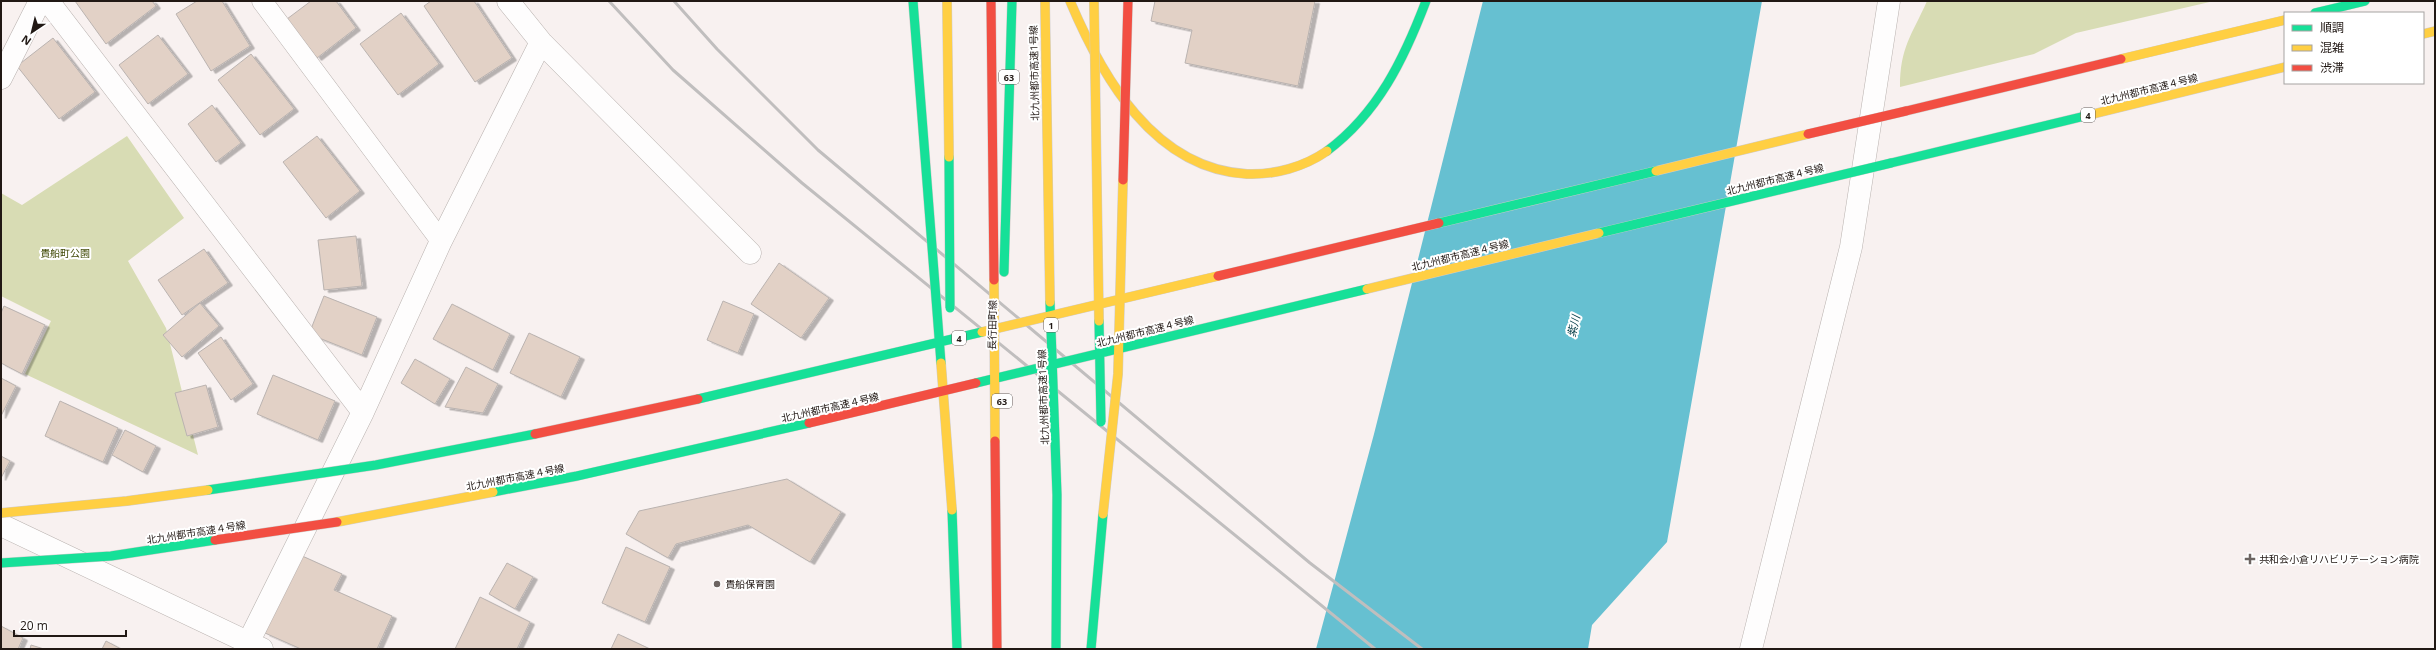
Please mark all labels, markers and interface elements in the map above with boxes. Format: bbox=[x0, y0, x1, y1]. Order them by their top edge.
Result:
north arrow bbox=[12, 12, 52, 52]
legend bbox=[2284, 12, 2424, 84]
text: 順調 bbox=[2320, 19, 2344, 36]
street label: 北九州都市高速1号線 bbox=[1026, 25, 1042, 121]
text: N bbox=[18, 32, 34, 49]
text: 混雑 bbox=[2320, 39, 2344, 56]
text: 渋滞 bbox=[2320, 59, 2344, 76]
road number: 63 bbox=[999, 70, 1019, 84]
street label: 北九州都市高速４号線 bbox=[2099, 70, 2199, 108]
road number: 4 bbox=[2081, 108, 2095, 122]
street label: 北九州都市高速４号線 bbox=[1725, 160, 1825, 198]
street label: 北九州都市高速４号線 bbox=[1410, 236, 1510, 274]
park label: 貴船町公園 bbox=[40, 246, 90, 260]
street label: 長行田町線 bbox=[985, 300, 999, 350]
street label: 北九州都市高速４号線 bbox=[1095, 312, 1195, 350]
water label: 紫川 bbox=[1563, 313, 1583, 338]
road number: 1 bbox=[1044, 318, 1058, 332]
road number: 4 bbox=[952, 331, 966, 345]
street label: 北九州都市高速1号線 bbox=[1034, 349, 1052, 445]
street label: 北九州都市高速４号線 bbox=[780, 389, 880, 425]
road number: 63 bbox=[992, 394, 1012, 408]
street label: 北九州都市高速４号線 bbox=[465, 461, 565, 493]
street label: 北九州都市高速４号線 bbox=[146, 517, 246, 547]
place label: 共和会小倉リハビリテーション病院 bbox=[2259, 552, 2419, 566]
marker: 共和会小倉リハビリテーション病院 bbox=[2244, 553, 2256, 565]
place label: 貴船保育園 bbox=[725, 577, 775, 591]
marker: 貴船保育園 bbox=[712, 579, 722, 589]
scale bar bbox=[14, 612, 126, 638]
text: 20 m bbox=[20, 617, 48, 634]

